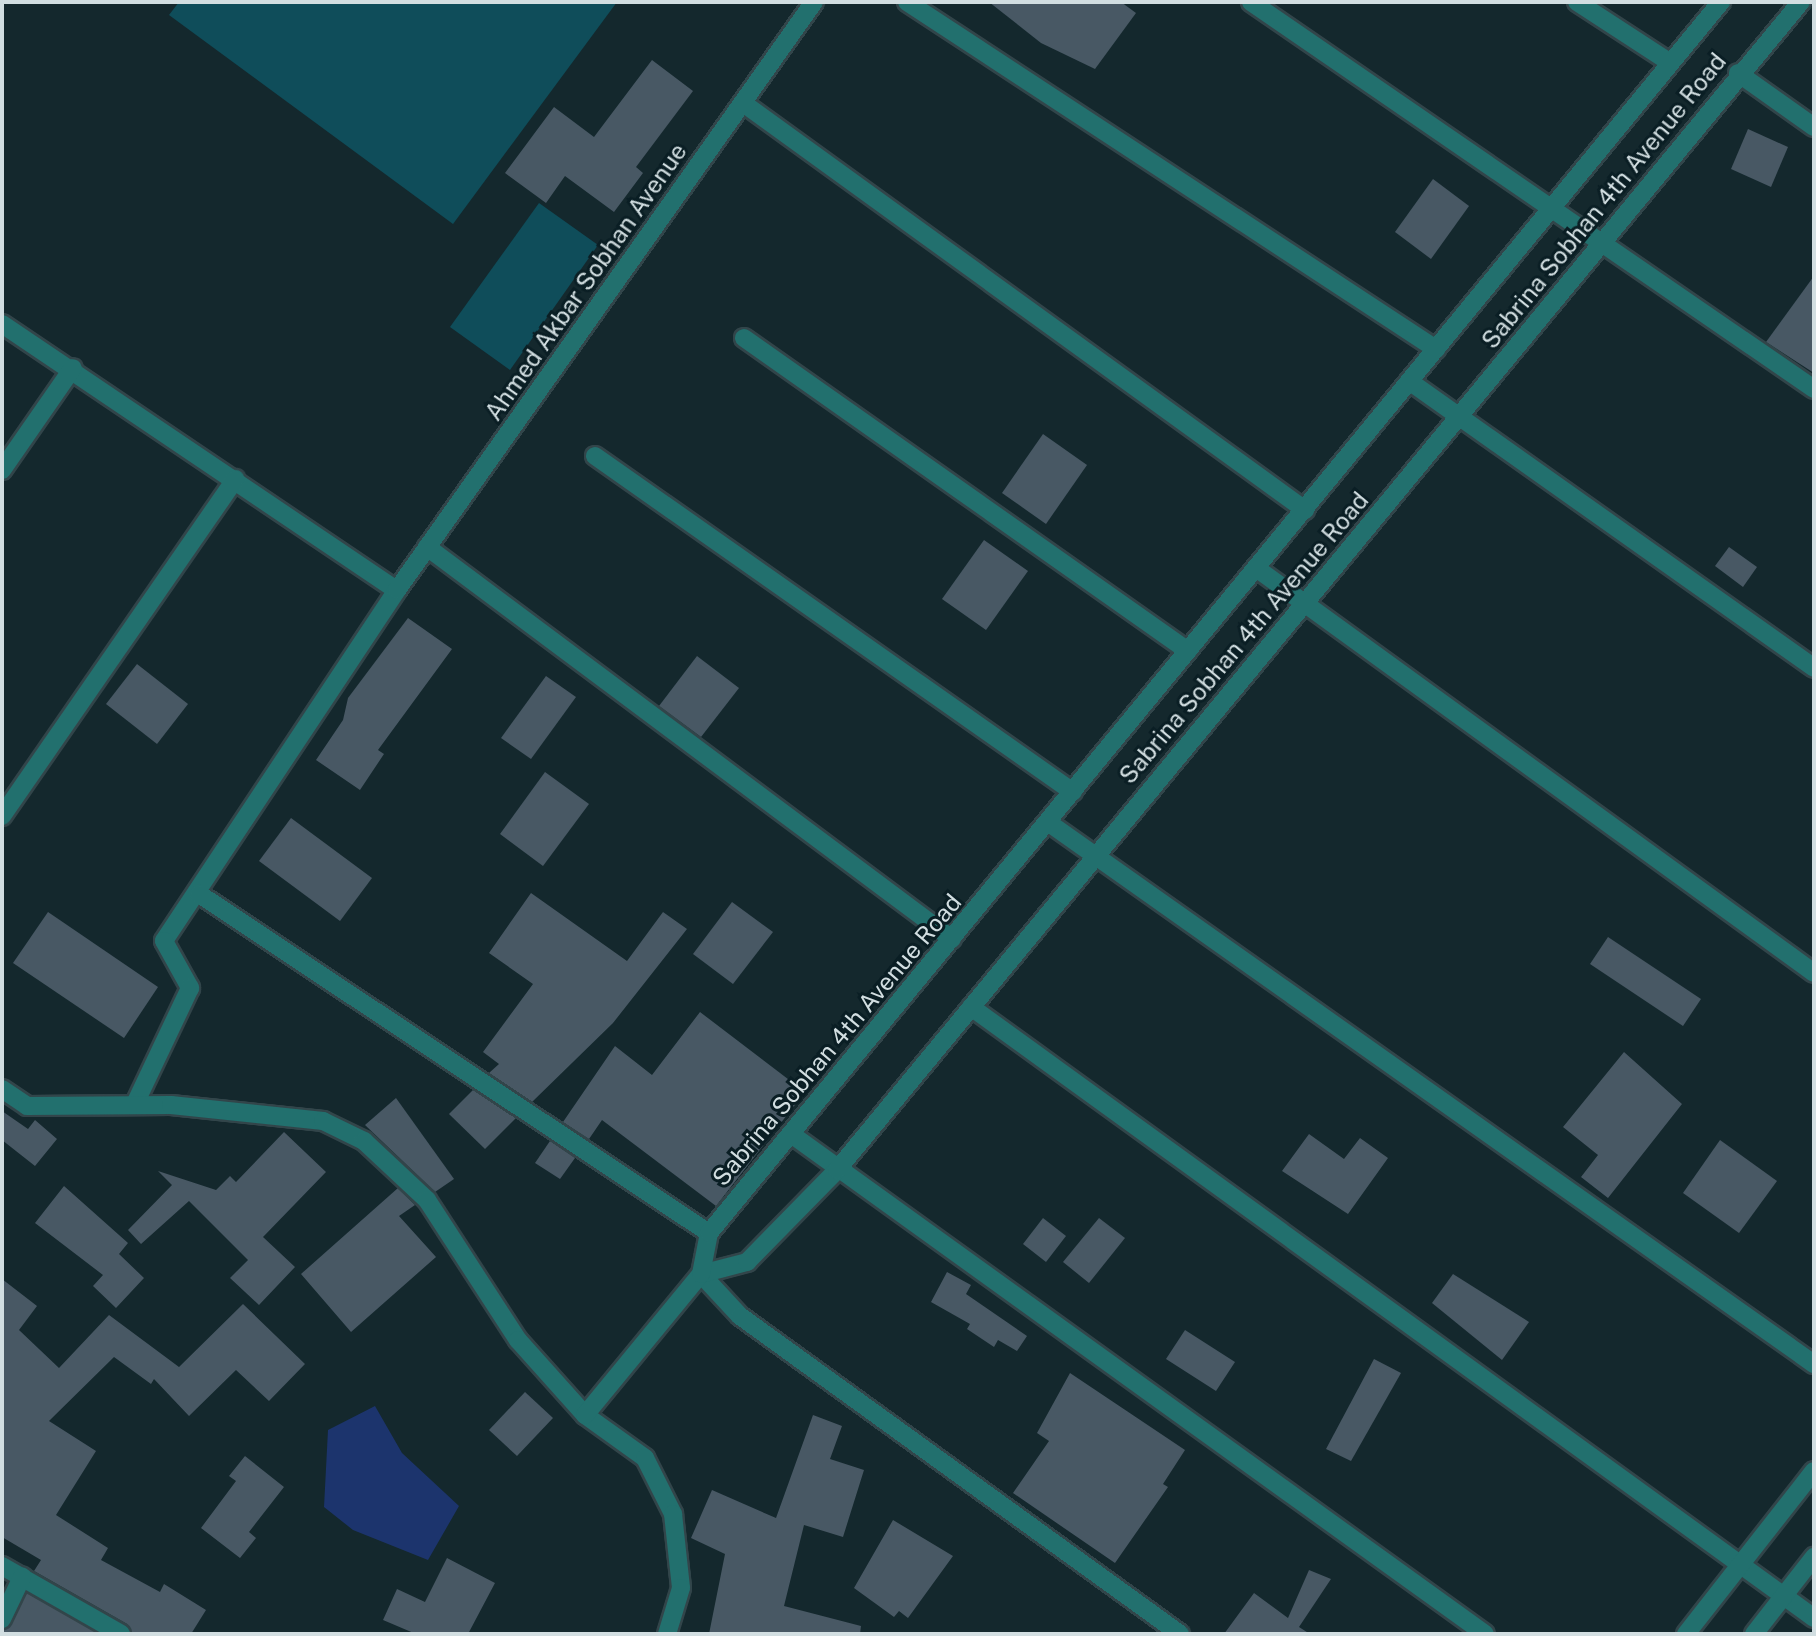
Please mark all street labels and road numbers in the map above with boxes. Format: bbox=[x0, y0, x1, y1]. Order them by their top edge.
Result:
street label: Sabrina Sobhan 4th Avenue Road bbox=[1476, 47, 1732, 355]
street label: Ahmed Akbar Sobhan Avenue bbox=[479, 138, 693, 426]
street label: Sabrina Sobhan 4th Avenue Road bbox=[1113, 486, 1375, 790]
street label: Sabrina Sobhan 4th Avenue Road bbox=[706, 888, 968, 1192]

